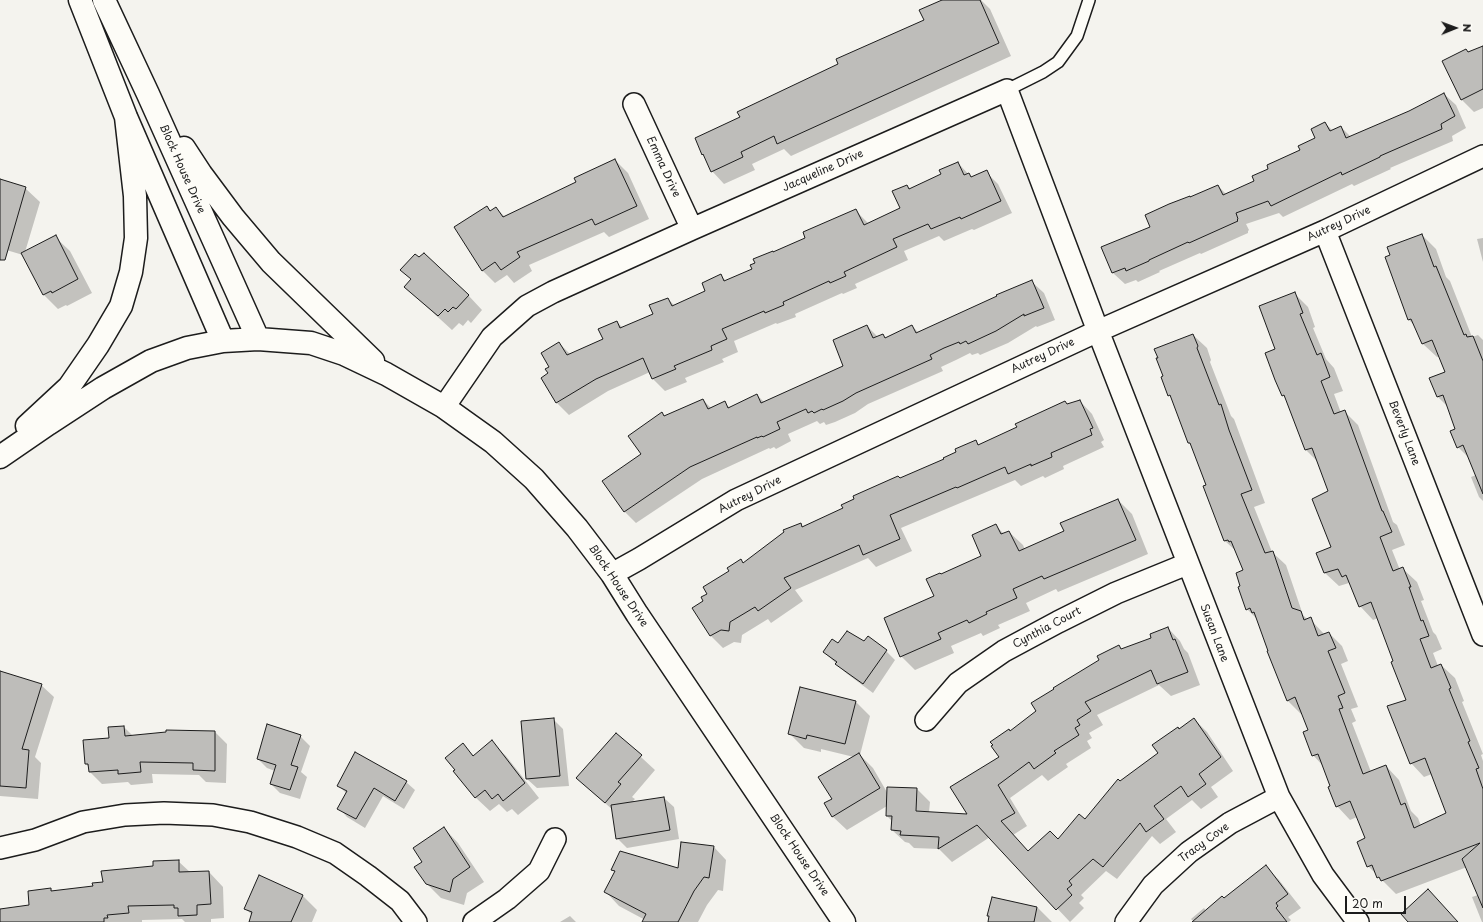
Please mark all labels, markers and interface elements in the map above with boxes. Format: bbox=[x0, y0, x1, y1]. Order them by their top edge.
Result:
north arrow bbox=[1435, 8, 1475, 48]
text: N bbox=[1459, 23, 1476, 32]
street label: Block House Drive bbox=[156, 122, 208, 216]
street label: Emma Drive bbox=[643, 134, 683, 200]
street label: Jacqueline Drive bbox=[780, 147, 866, 195]
street label: Autrey Drive bbox=[1305, 204, 1373, 244]
street label: Autrey Drive bbox=[1009, 336, 1077, 376]
street label: Beverly Lane bbox=[1386, 399, 1422, 467]
street label: Autrey Drive bbox=[716, 474, 784, 516]
street label: Block House Drive bbox=[586, 542, 650, 630]
street label: Susan Lane bbox=[1197, 602, 1231, 664]
street label: Cynthia Court bbox=[1011, 605, 1083, 651]
street label: Block House Drive bbox=[767, 811, 831, 899]
street label: Tracy Cove bbox=[1176, 820, 1232, 866]
scale bar bbox=[1347, 888, 1408, 914]
text: 20 m bbox=[1352, 894, 1383, 912]

